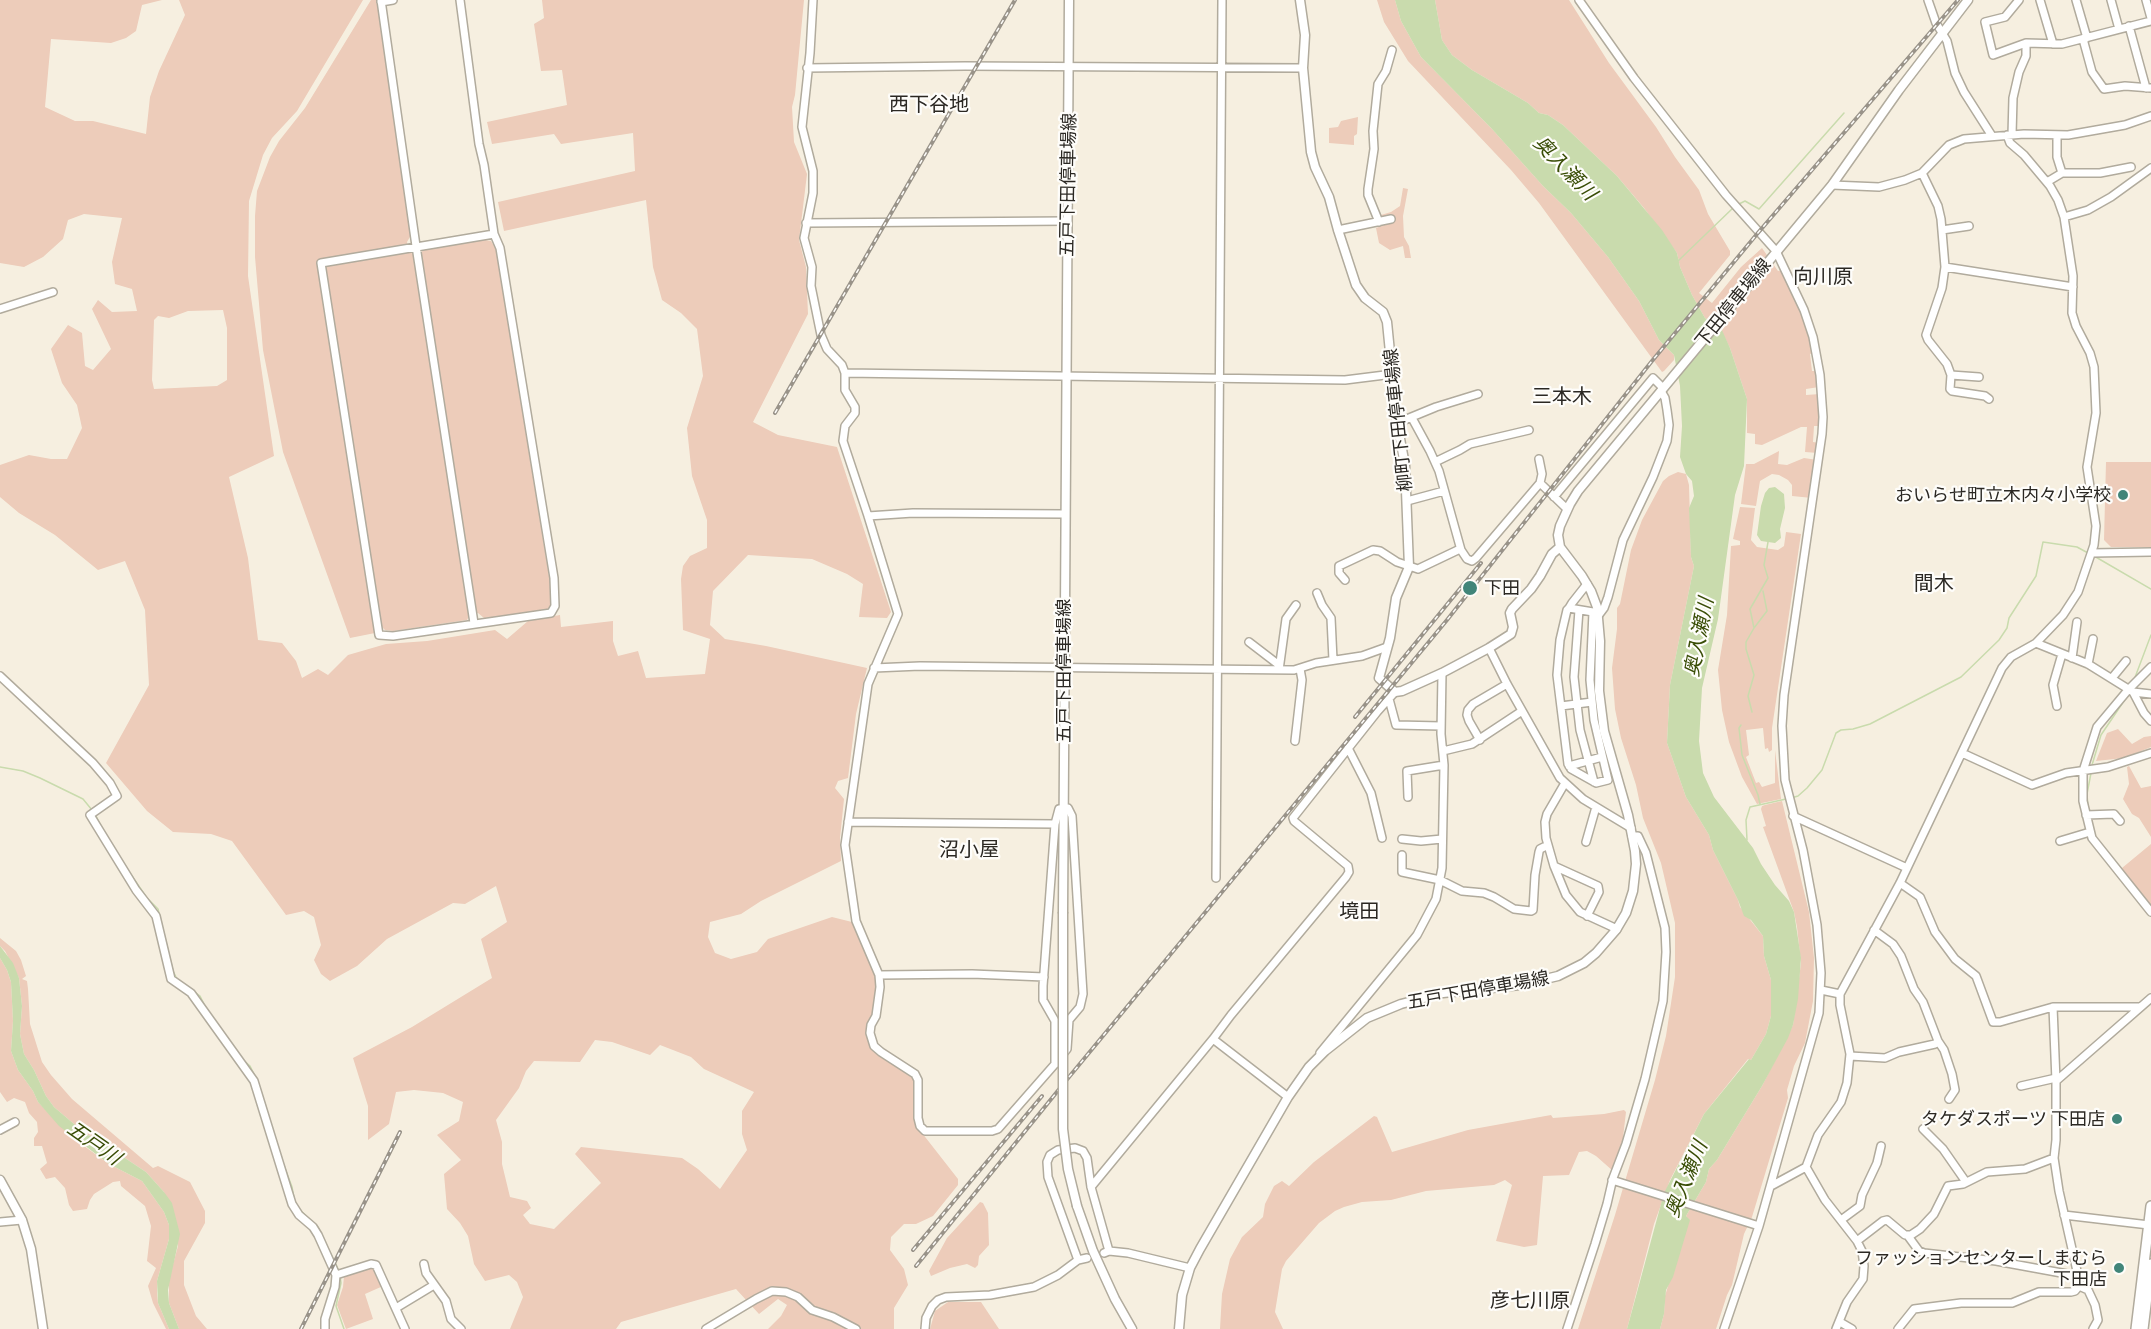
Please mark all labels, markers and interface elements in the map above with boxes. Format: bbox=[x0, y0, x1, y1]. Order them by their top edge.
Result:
district label: 西下谷地 bbox=[889, 92, 969, 116]
street label: 五戸下田停車場線 bbox=[1056, 113, 1080, 257]
water label: 奥入瀬川 bbox=[1529, 131, 1601, 205]
street label: 下田停車場線 bbox=[1691, 254, 1775, 352]
district label: 向川原 bbox=[1793, 264, 1853, 288]
street label: 柳町下田停車場線 bbox=[1380, 347, 1416, 493]
district label: 三本木 bbox=[1532, 384, 1592, 408]
place label: おいらせ町立木内々小学校 bbox=[1895, 484, 2111, 506]
marker: おいらせ町立木内々小学校 bbox=[2116, 488, 2130, 502]
district label: 間木 bbox=[1914, 571, 1954, 595]
place label: 下田 bbox=[1484, 577, 1520, 599]
marker: 下田 bbox=[1461, 579, 1479, 597]
water label: 奥入瀬川 bbox=[1680, 595, 1718, 679]
street label: 五戸下田停車場線 bbox=[1053, 599, 1075, 743]
district label: 沼小屋 bbox=[939, 837, 999, 861]
district label: 境田 bbox=[1339, 899, 1379, 923]
street label: 五戸下田停車場線 bbox=[1405, 967, 1551, 1013]
place label: タケダスポーツ 下田店 bbox=[1921, 1108, 2105, 1130]
marker: タケダスポーツ 下田店 bbox=[2110, 1112, 2124, 1126]
water label: 五戸川 bbox=[63, 1116, 125, 1170]
water label: 奥入瀬川 bbox=[1660, 1137, 1712, 1221]
place label: ファッションセンターしまむら 下田店 bbox=[1855, 1247, 2107, 1290]
marker: ファッションセンターしまむら 下田店 bbox=[2112, 1261, 2126, 1275]
district label: 彦七川原 bbox=[1490, 1288, 1570, 1312]

